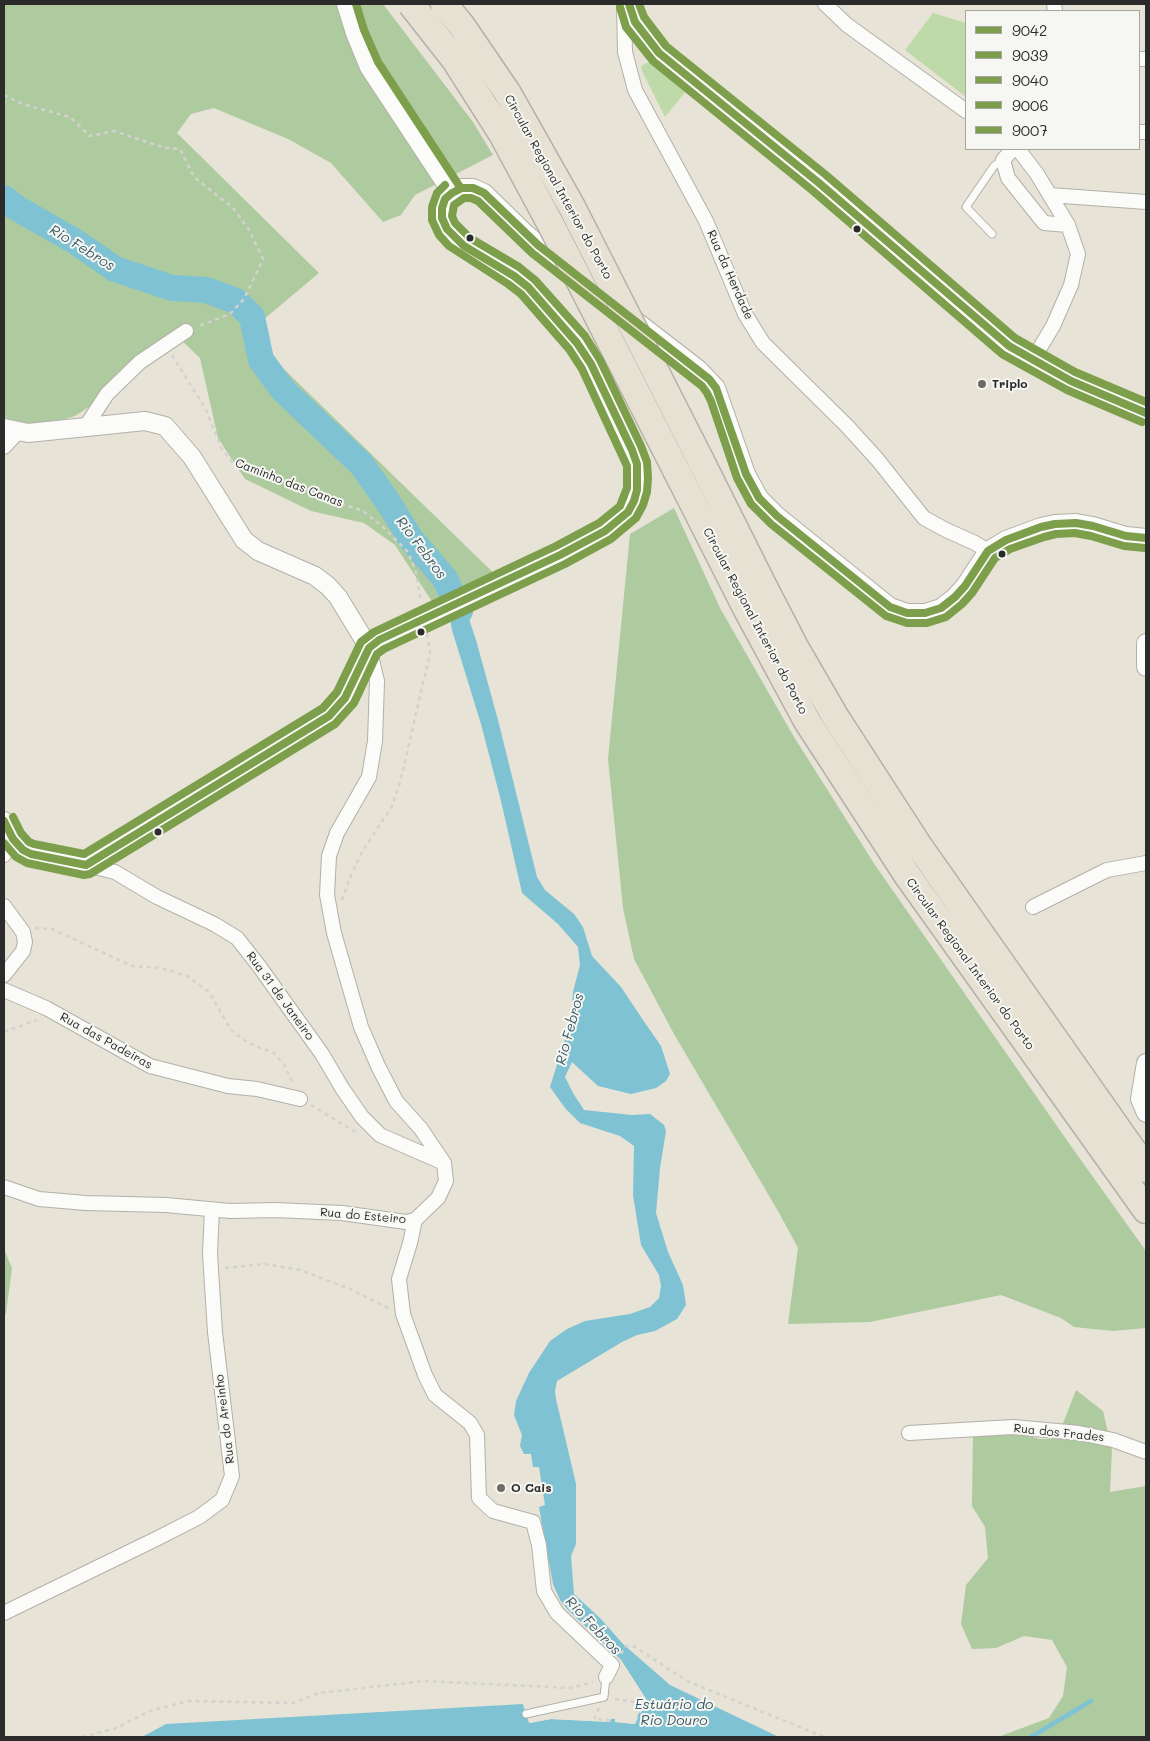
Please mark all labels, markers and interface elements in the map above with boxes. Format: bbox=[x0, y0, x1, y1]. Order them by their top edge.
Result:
legend bbox=[965, 10, 1140, 150]
text: 9042 bbox=[1012, 20, 1047, 40]
text: 9039 bbox=[1012, 45, 1048, 65]
text: 9040 bbox=[1012, 70, 1048, 90]
street label: Circular Regional Interior do Porto bbox=[501, 92, 615, 282]
text: 9006 bbox=[1012, 95, 1048, 115]
text: 9007 bbox=[1012, 120, 1048, 140]
water label: Rio Febros bbox=[46, 221, 118, 275]
unlabelled marker bbox=[852, 224, 862, 234]
street label: Rua da Herdade bbox=[704, 228, 756, 322]
unlabelled marker bbox=[465, 233, 475, 243]
place label: Triplo bbox=[992, 377, 1027, 391]
marker: Triplo bbox=[976, 378, 988, 390]
street label: Caminho das Canas bbox=[233, 456, 345, 510]
water label: Rio Febros bbox=[392, 514, 450, 582]
street label: Circular Regional Interior do Porto bbox=[700, 525, 810, 717]
unlabelled marker bbox=[997, 549, 1007, 559]
unlabelled marker bbox=[416, 627, 426, 637]
unlabelled marker bbox=[153, 827, 163, 837]
street label: Circular Regional Interior do Porto bbox=[903, 875, 1037, 1053]
street label: Rua 31 de Janeiro bbox=[243, 949, 317, 1043]
water label: Rio Febros bbox=[552, 991, 588, 1067]
street label: Rua das Padeiras bbox=[57, 1010, 155, 1072]
street label: Rua do Esteiro bbox=[319, 1205, 407, 1227]
street label: Rua do Areinho bbox=[212, 1373, 238, 1465]
street label: Rua dos Frades bbox=[1013, 1421, 1105, 1445]
place label: O Cais bbox=[511, 1481, 551, 1495]
marker: O Cais bbox=[495, 1482, 507, 1494]
water label: Rio Febros bbox=[562, 1593, 624, 1659]
water label: Estuário do Rio Douro bbox=[635, 1697, 713, 1730]

